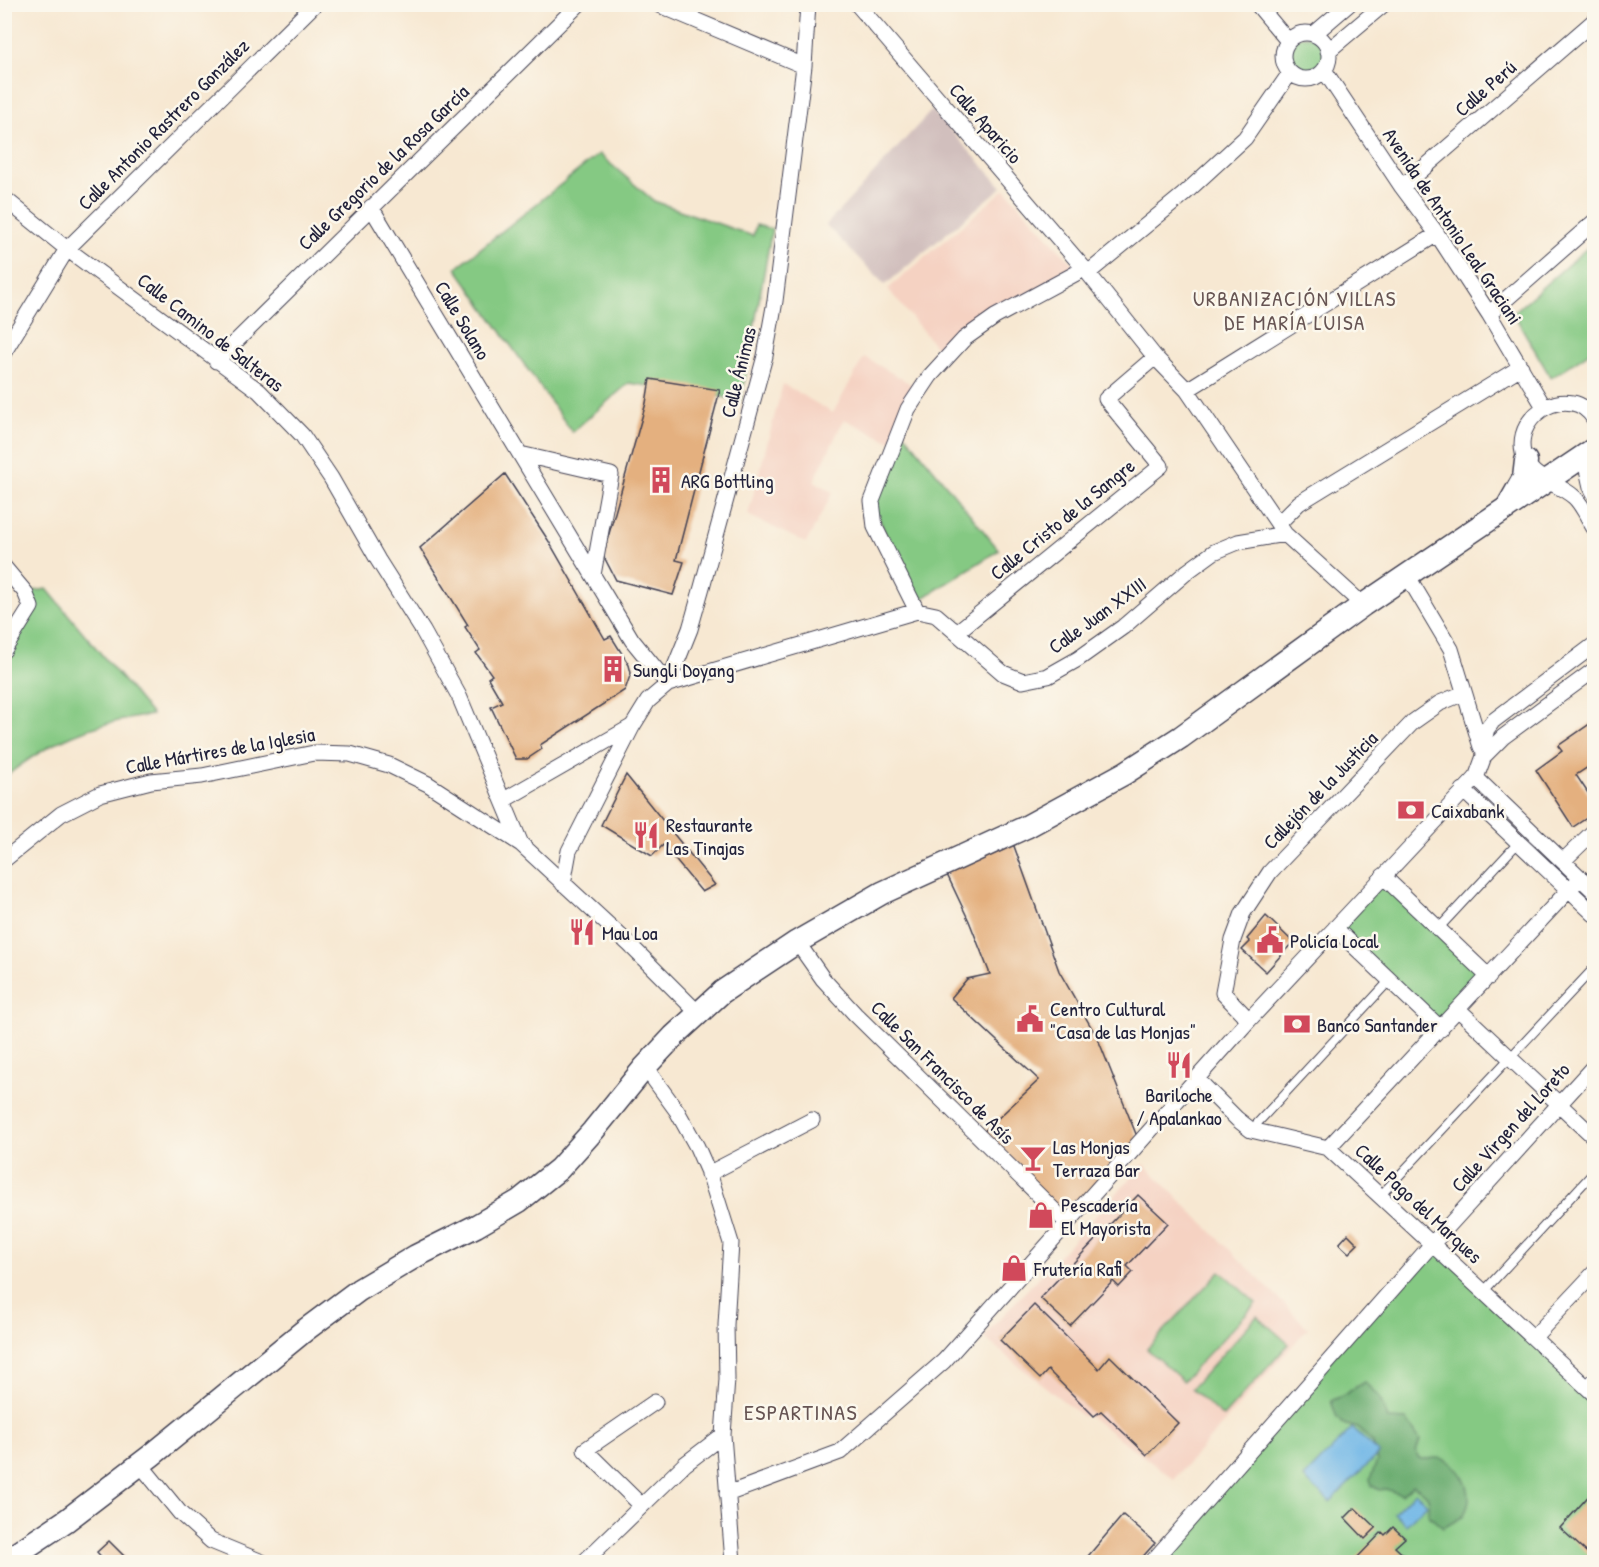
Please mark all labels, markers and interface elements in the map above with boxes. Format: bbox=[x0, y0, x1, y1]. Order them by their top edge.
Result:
street label: Calle Antonio Rastrero González bbox=[71, 32, 255, 216]
street label: Calle Perú bbox=[1448, 54, 1522, 122]
street label: Calle Aparicio bbox=[943, 77, 1029, 169]
street label: Calle Gregorio de la Rosa García bbox=[292, 78, 474, 256]
street label: Avenida de Antonio Leal Graciani bbox=[1377, 122, 1529, 330]
street label: Calle Camino de Salteras bbox=[132, 266, 290, 398]
street label: Calle Solano bbox=[429, 276, 497, 364]
district label: URBANIZACIÓN VILLAS DE MARÍA LUISA bbox=[1193, 284, 1397, 337]
street label: Calle Ánimas bbox=[714, 324, 762, 420]
street label: Calle Cristo de la Sangre bbox=[984, 452, 1140, 586]
building icon: ARG Bottling bbox=[646, 465, 676, 495]
place label: ARG Bottling bbox=[681, 467, 774, 494]
street label: Calle Juan XXIII bbox=[1043, 570, 1151, 660]
building icon: Sungli Doyang bbox=[598, 654, 628, 684]
place label: Sungli Doyang bbox=[633, 656, 734, 683]
street label: Calle Mártires de la Iglesia bbox=[123, 720, 317, 780]
street label: Callejón de la Justicia bbox=[1257, 725, 1383, 855]
bank icon: Caixabank bbox=[1396, 795, 1426, 825]
place label: Caixabank bbox=[1431, 797, 1505, 824]
place label: Restaurante Las Tinajas bbox=[666, 811, 753, 861]
restaurant icon: Restaurante Las Tinajas bbox=[631, 820, 661, 850]
restaurant icon: Mau Loa bbox=[567, 917, 597, 947]
place label: Mau Loa bbox=[602, 919, 658, 946]
public building icon: Policía Local bbox=[1255, 925, 1285, 955]
place label: Policía Local bbox=[1290, 927, 1379, 954]
street label: Calle San Francisco de Asís bbox=[865, 994, 1021, 1150]
place label: Centro Cultural "Casa de las Monjas" bbox=[1050, 995, 1196, 1045]
public building icon: Centro Cultural "Casa de las Monjas" bbox=[1015, 1004, 1045, 1034]
bank icon: Banco Santander bbox=[1282, 1009, 1312, 1039]
place label: Banco Santander bbox=[1317, 1011, 1438, 1038]
restaurant icon: Bariloche / Apalankao bbox=[1164, 1050, 1194, 1080]
street label: Calle Virgen del Loreto bbox=[1445, 1056, 1575, 1198]
place label: Bariloche / Apalankao bbox=[1136, 1081, 1222, 1131]
place label: Las Monjas Terraza Bar bbox=[1053, 1133, 1141, 1183]
street label: Calle Pago del Marques bbox=[1349, 1137, 1489, 1269]
bar icon: Las Monjas Terraza Bar bbox=[1018, 1143, 1048, 1173]
place label: Pescadería El Mayorista bbox=[1061, 1191, 1151, 1241]
shop icon: Pescadería El Mayorista bbox=[1026, 1200, 1056, 1230]
shop icon: Frutería Rafi bbox=[999, 1253, 1029, 1283]
place label: Frutería Rafi bbox=[1033, 1255, 1122, 1282]
district label: ESPARTINAS bbox=[744, 1397, 858, 1427]

